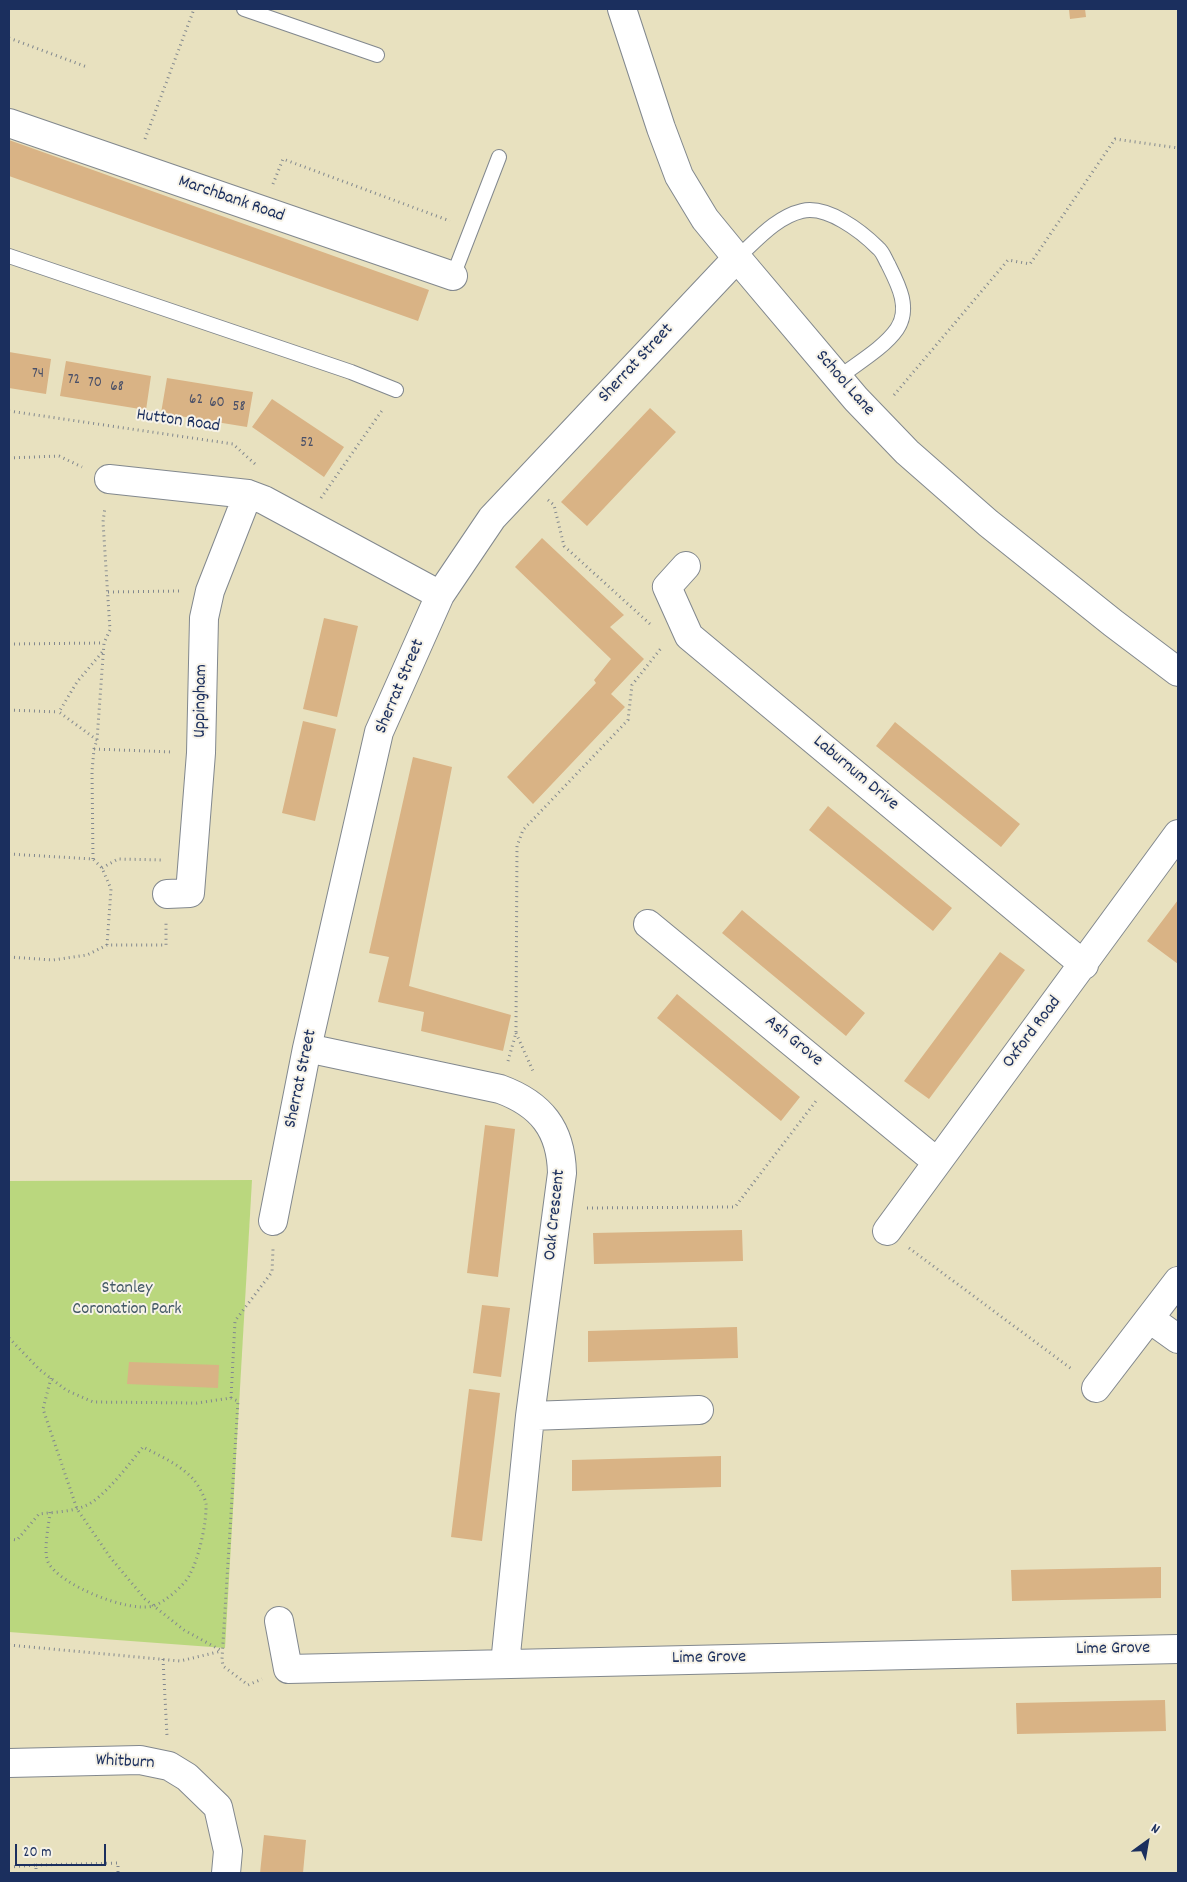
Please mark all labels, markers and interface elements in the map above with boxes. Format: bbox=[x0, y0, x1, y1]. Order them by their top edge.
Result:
street label: Marchbank Road bbox=[175, 172, 287, 228]
street label: Sherrat Street bbox=[595, 320, 679, 408]
street label: School Lane bbox=[810, 347, 878, 421]
house number: 74 bbox=[32, 366, 44, 384]
house number: 72 bbox=[68, 372, 80, 390]
house number: 70 bbox=[88, 375, 102, 393]
house number: 68 bbox=[110, 379, 124, 397]
house number: 62 bbox=[189, 392, 203, 410]
house number: 60 bbox=[209, 395, 225, 413]
house number: 58 bbox=[233, 399, 245, 417]
street label: Hutton Road bbox=[135, 405, 221, 439]
house number: 52 bbox=[300, 435, 314, 453]
street label: Sherrat Street bbox=[371, 637, 431, 737]
street label: Uppingham bbox=[191, 664, 213, 738]
street label: Laburnum Drive bbox=[808, 732, 902, 816]
street label: Oxford Road bbox=[999, 993, 1067, 1073]
street label: Ash Grove bbox=[759, 1012, 827, 1072]
street label: Sherrat Street bbox=[281, 1028, 323, 1130]
street label: Oak Crescent bbox=[540, 1168, 572, 1262]
park label: Stanley Coronation Park bbox=[72, 1279, 182, 1322]
street label: Lime Grove bbox=[1076, 1639, 1150, 1661]
street label: Lime Grove bbox=[672, 1648, 746, 1670]
street label: Whitburn bbox=[95, 1751, 155, 1775]
north arrow bbox=[1122, 1817, 1172, 1867]
text: N bbox=[1147, 1819, 1163, 1840]
scale bar bbox=[18, 1834, 109, 1866]
text: 20 m bbox=[23, 1842, 51, 1864]

